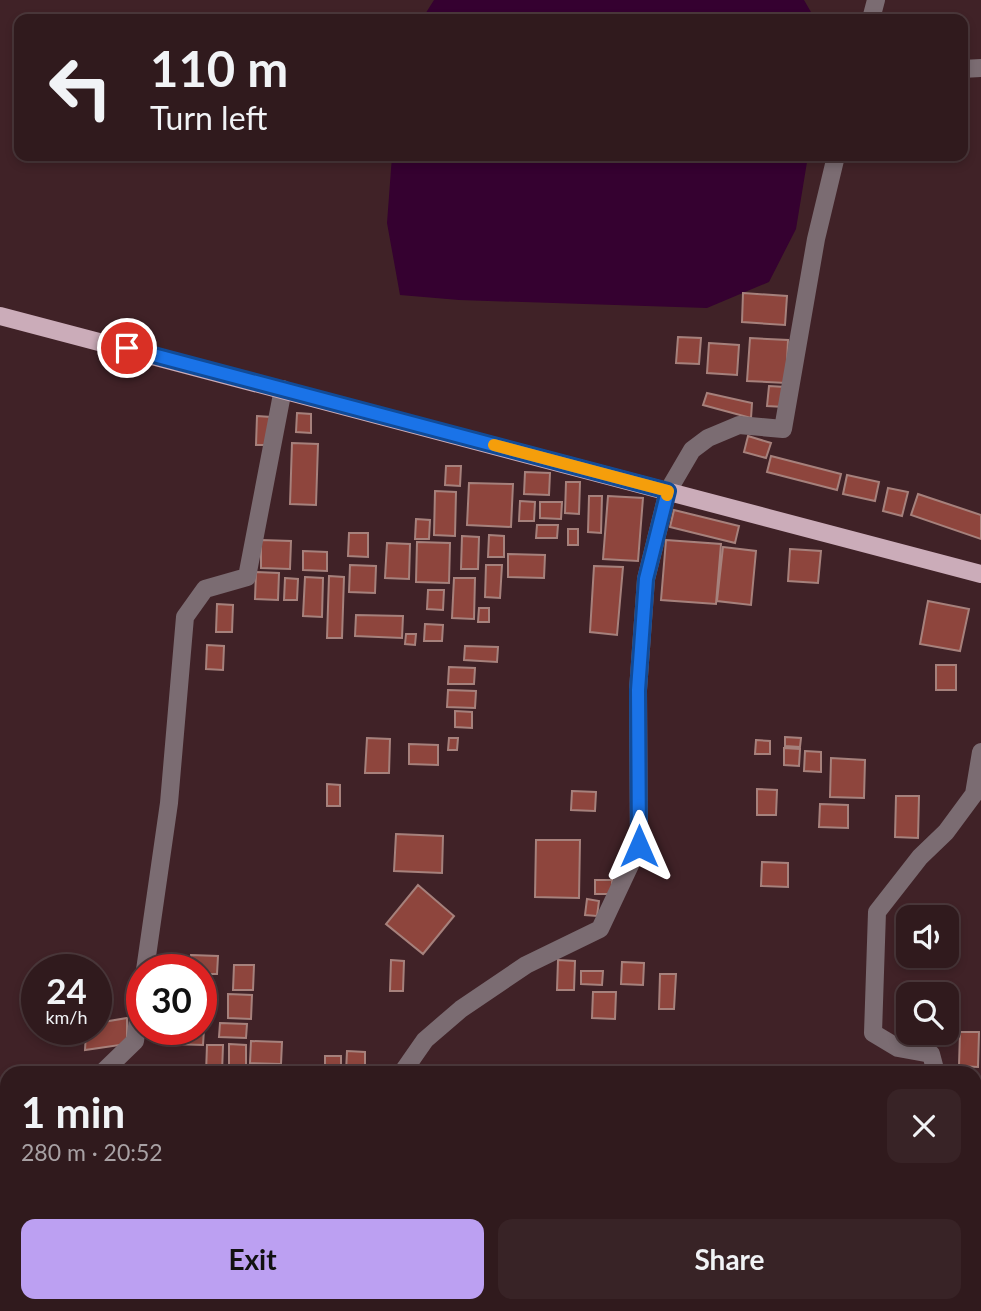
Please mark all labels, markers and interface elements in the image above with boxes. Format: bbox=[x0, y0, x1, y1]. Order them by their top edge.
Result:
text: 110 m bbox=[150, 39, 288, 97]
icon: left bbox=[35, 42, 126, 133]
text: Turn left bbox=[150, 98, 267, 137]
pin bbox=[97, 318, 157, 378]
icon: arrive bbox=[108, 329, 146, 367]
position arrow bbox=[602, 809, 676, 883]
map controls bbox=[896, 905, 959, 1045]
button: sound bbox=[896, 905, 959, 968]
speed limit sign: 30 bbox=[126, 954, 217, 1045]
text: 24 bbox=[46, 969, 87, 1011]
button: search bbox=[896, 982, 959, 1045]
text: km/h bbox=[45, 1006, 88, 1028]
text: 1 min bbox=[21, 1087, 125, 1137]
button: close bbox=[887, 1089, 961, 1163]
text: 280 m · 20:52 bbox=[21, 1138, 163, 1166]
button: Exit bbox=[21, 1219, 484, 1299]
button: Share bbox=[498, 1219, 961, 1299]

